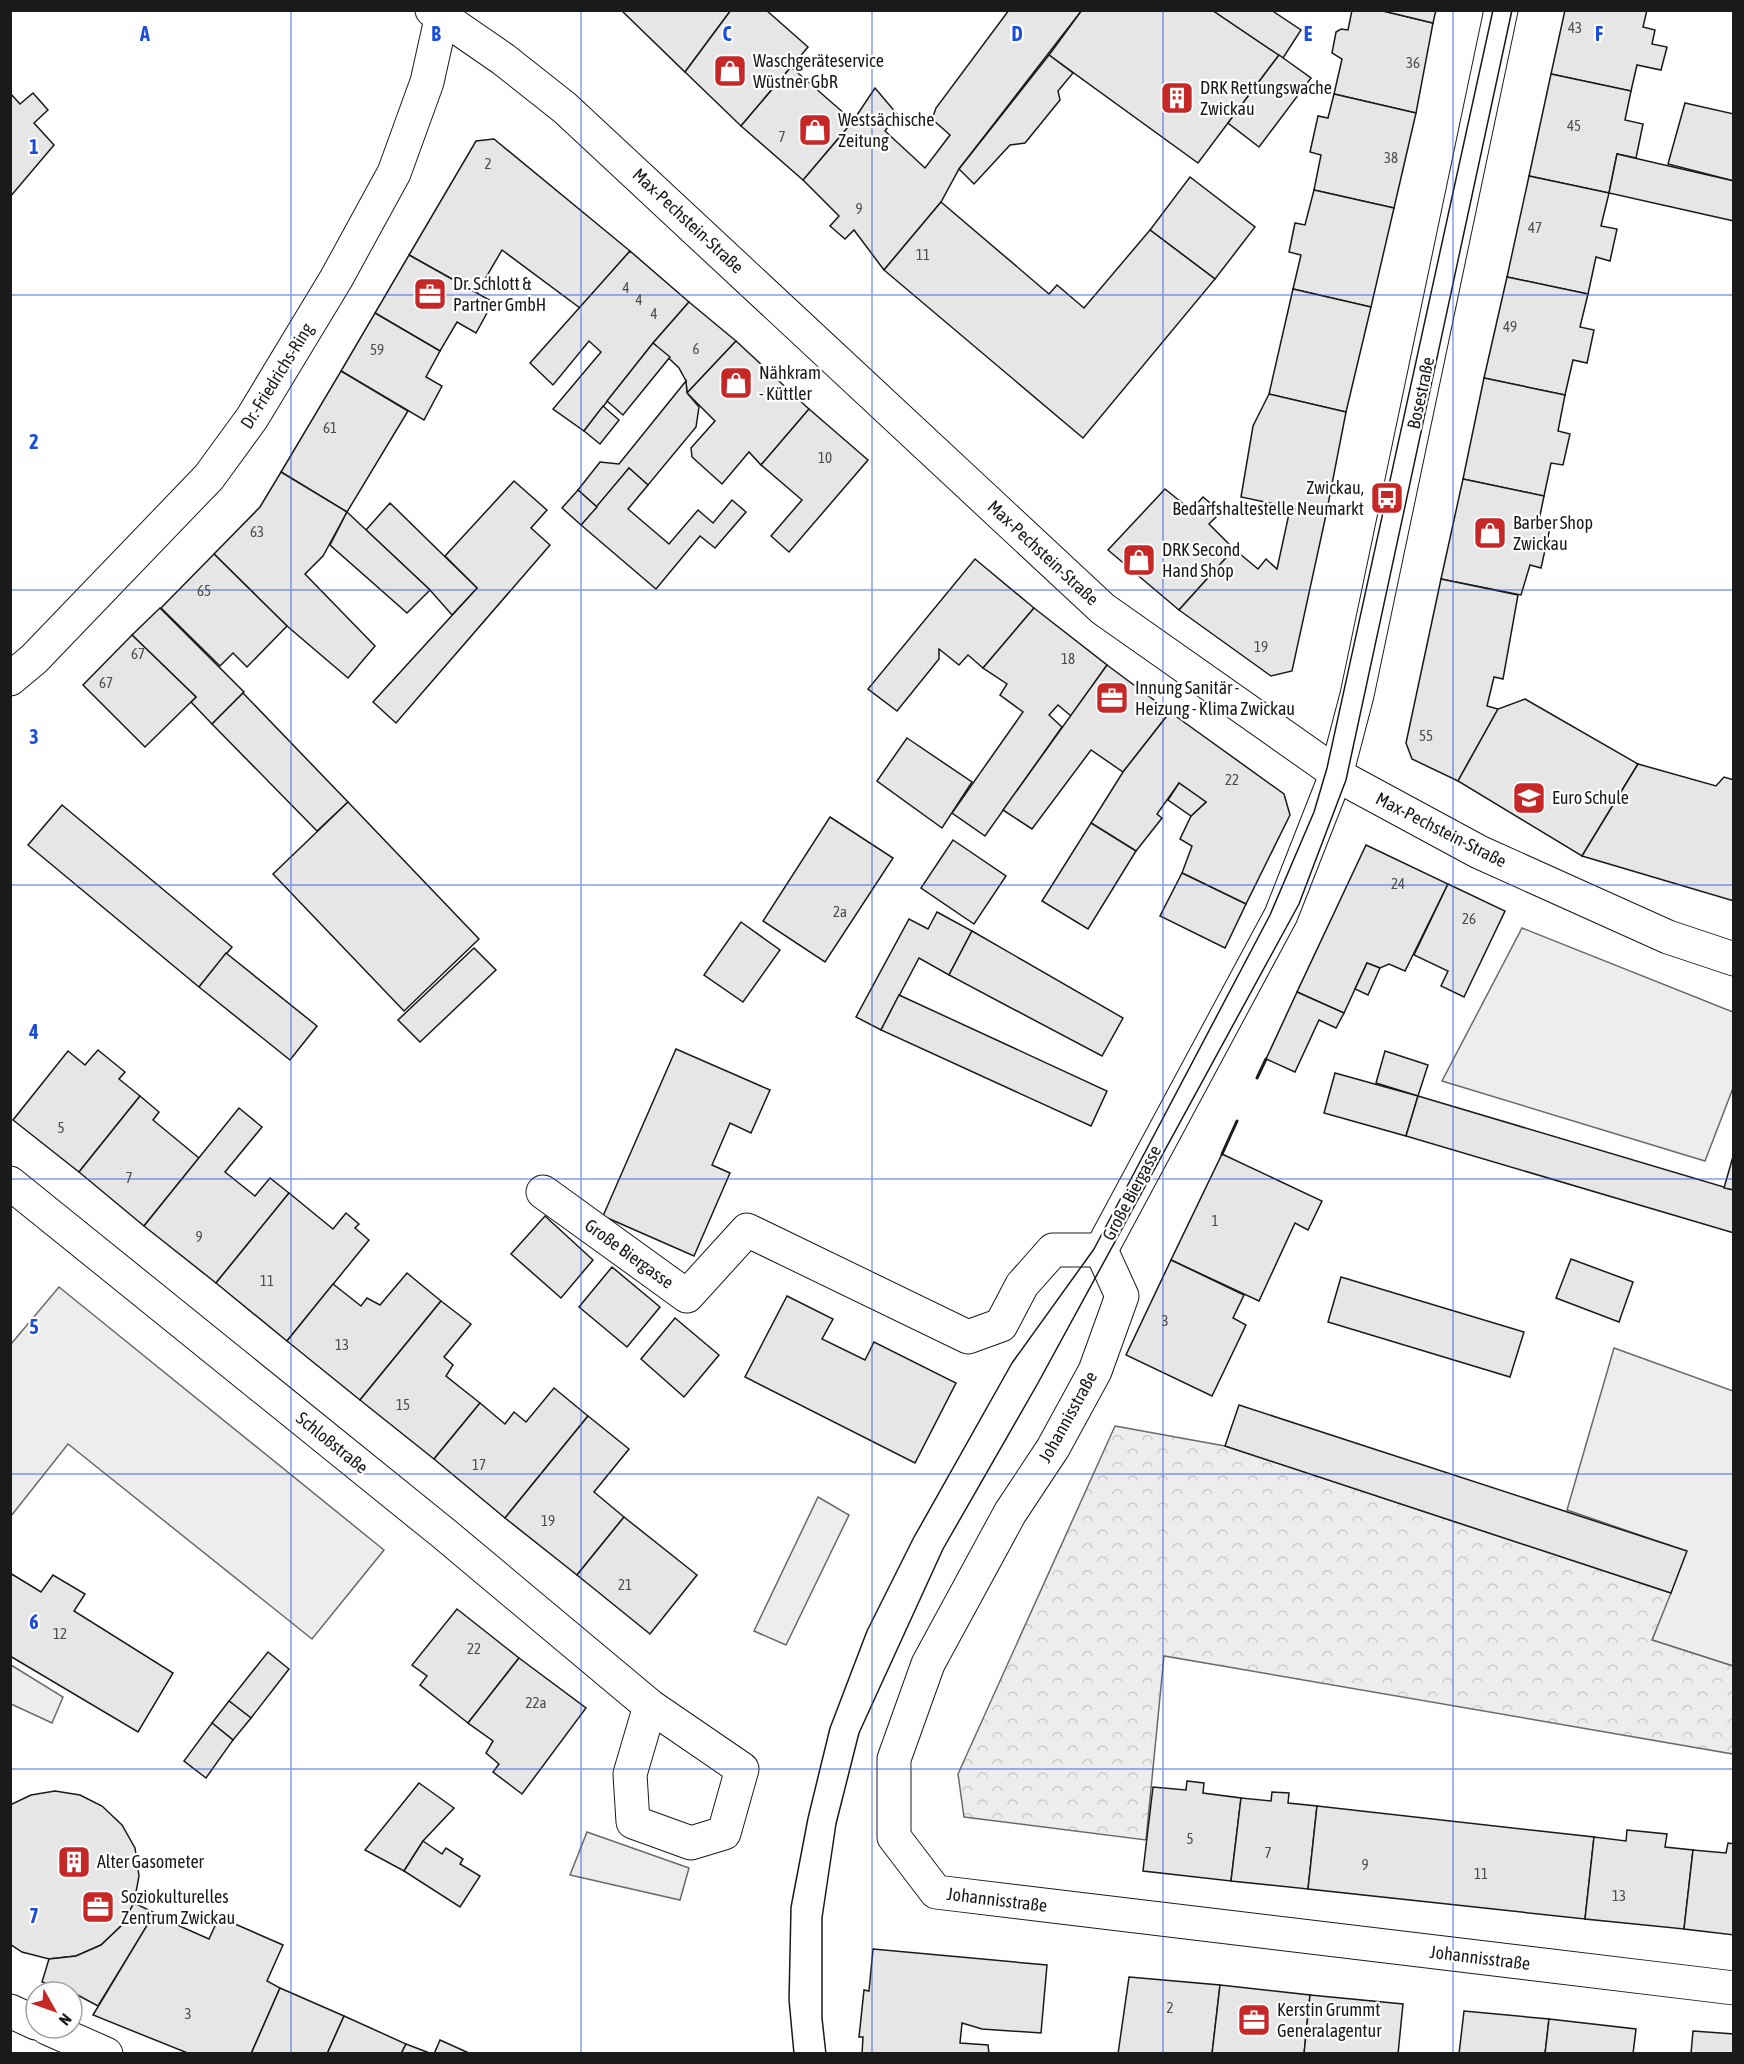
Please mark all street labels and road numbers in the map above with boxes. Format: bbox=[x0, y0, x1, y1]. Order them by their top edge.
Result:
street label: Max-Pechstein-Straße bbox=[629, 164, 748, 277]
street label: Dr.-Friedrichs-Ring bbox=[236, 319, 318, 432]
street label: Bosestraße bbox=[1403, 355, 1438, 431]
street label: Max-Pechstein-Straße bbox=[984, 496, 1103, 609]
street label: Max-Pechstein-Straße bbox=[1372, 788, 1510, 872]
street label: Große Biergasse bbox=[1098, 1142, 1165, 1244]
street label: Große Biergasse bbox=[581, 1214, 678, 1293]
street label: Johannisstraße bbox=[1034, 1368, 1101, 1466]
street label: Schloßstraße bbox=[292, 1407, 372, 1478]
street label: Johannisstraße bbox=[946, 1883, 1048, 1916]
street label: Johannisstraße bbox=[1429, 1941, 1531, 1974]

